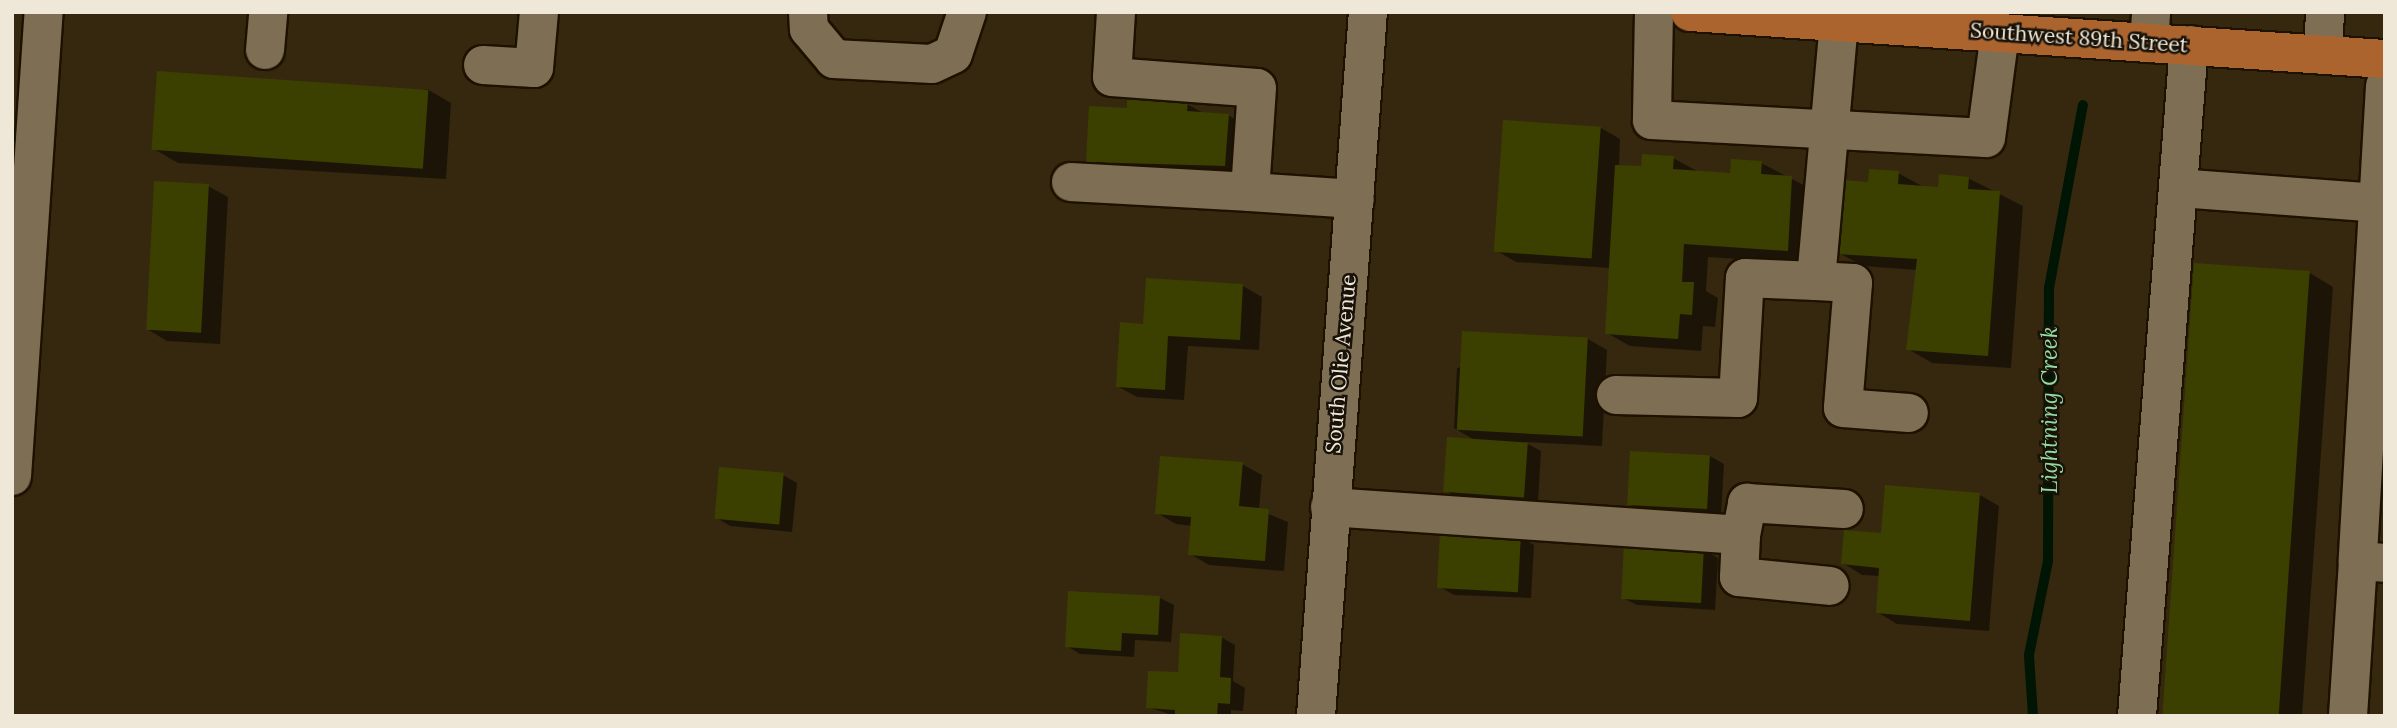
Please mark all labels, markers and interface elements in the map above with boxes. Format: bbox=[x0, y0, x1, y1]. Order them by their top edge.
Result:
street label: Southwest 89th Street bbox=[1969, 18, 2189, 58]
street label: South Olie Avenue bbox=[1321, 274, 1361, 454]
water label: Lightning Creek bbox=[2035, 326, 2063, 494]

